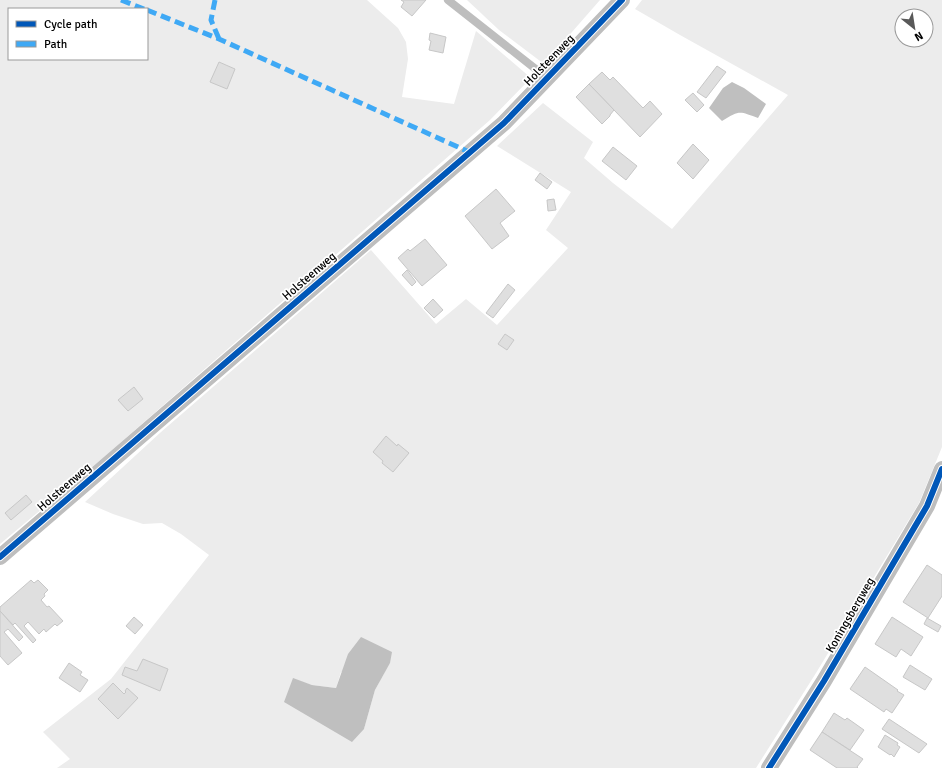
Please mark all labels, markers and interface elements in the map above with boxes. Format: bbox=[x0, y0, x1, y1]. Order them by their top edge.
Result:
legend bbox=[8, 8, 148, 60]
north arrow bbox=[894, 8, 934, 48]
text: Cycle path bbox=[44, 17, 97, 32]
text: N bbox=[912, 29, 925, 44]
street label: Holsteenweg bbox=[521, 31, 578, 89]
text: Path bbox=[44, 37, 67, 52]
street label: Holsteenweg bbox=[279, 249, 339, 304]
street label: Holsteenweg bbox=[34, 460, 94, 515]
street label: Koningsbergweg bbox=[823, 575, 878, 656]

